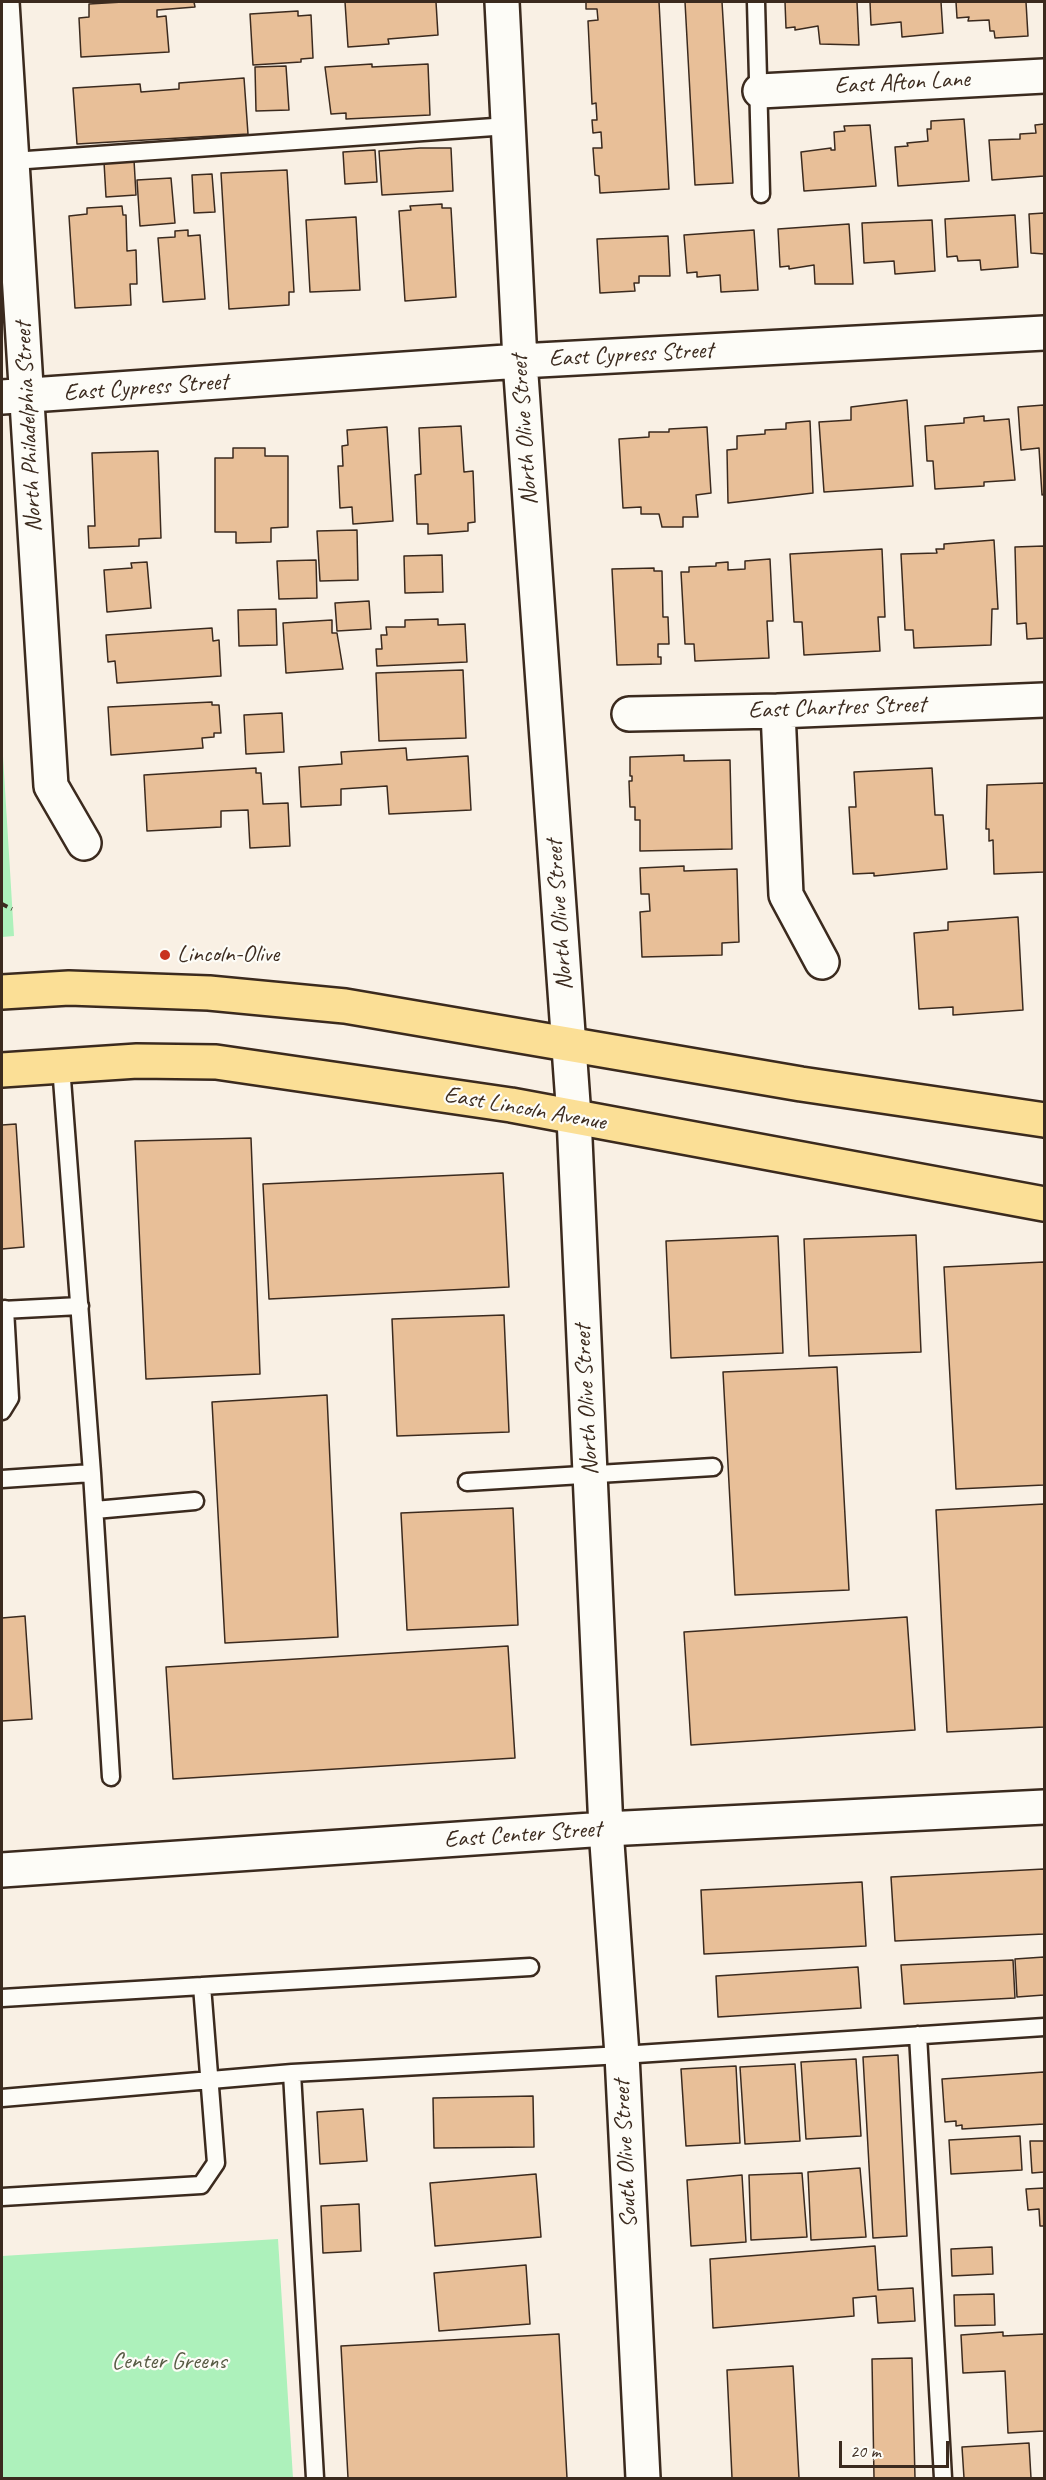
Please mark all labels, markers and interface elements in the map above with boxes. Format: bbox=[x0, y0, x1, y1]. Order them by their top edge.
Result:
street label: East Afton Lane bbox=[834, 65, 970, 101]
street label: North Philadelphia Street bbox=[9, 321, 49, 533]
street label: East Cypress Street bbox=[548, 336, 714, 374]
street label: North Olive Street bbox=[505, 354, 545, 506]
street label: East Cypress Street bbox=[63, 368, 229, 408]
street label: East Chartres Street bbox=[748, 691, 926, 725]
street label: North Olive Street bbox=[540, 839, 580, 991]
place label: Lincoln-Olive bbox=[177, 941, 279, 969]
marker: Lincoln-Olive bbox=[158, 948, 172, 962]
street label: East Lincoln Avenue bbox=[442, 1081, 608, 1137]
street label: North Olive Street bbox=[569, 1324, 605, 1476]
street label: East Center Street bbox=[443, 1815, 603, 1855]
street label: South Olive Street bbox=[608, 2079, 644, 2229]
park label: Center Greens bbox=[111, 2348, 227, 2376]
scale bar bbox=[842, 2429, 952, 2467]
text: 20 m bbox=[850, 2440, 881, 2462]

